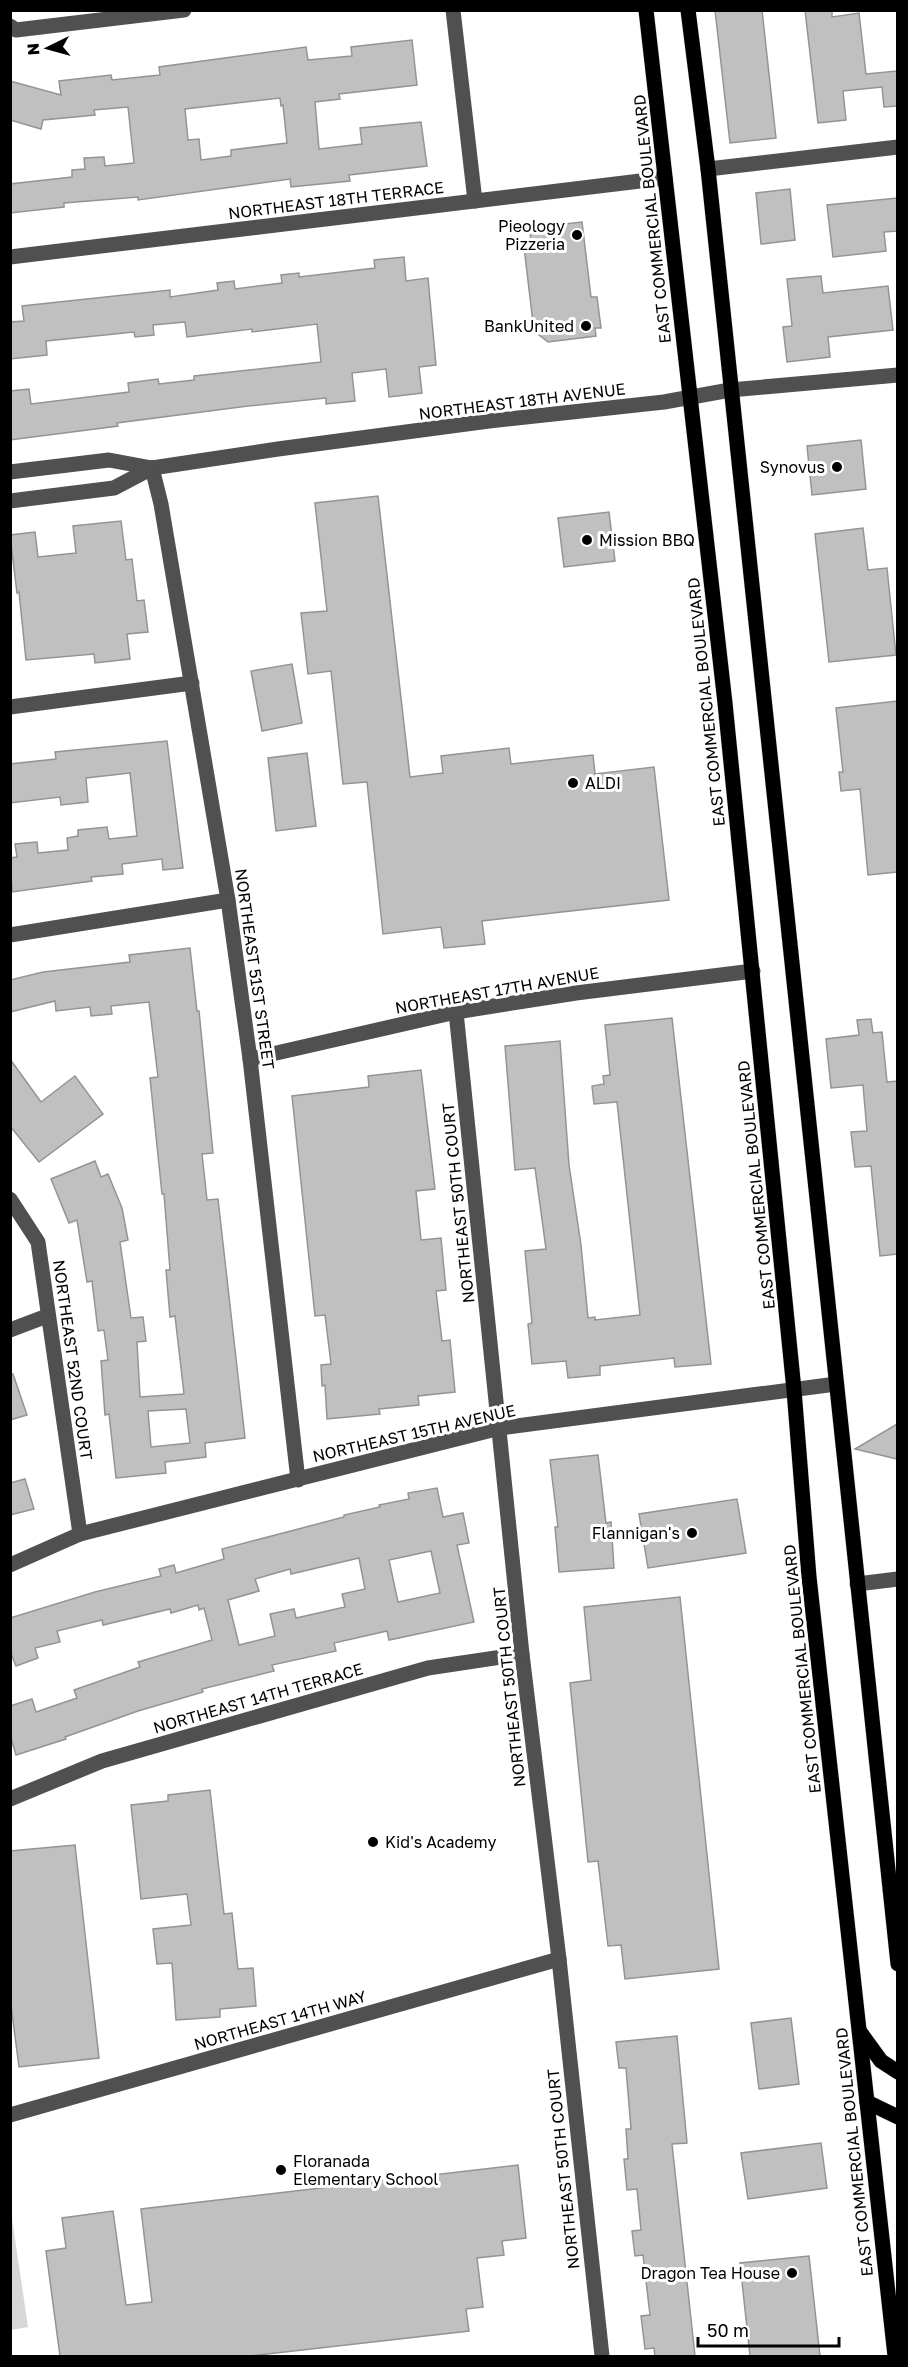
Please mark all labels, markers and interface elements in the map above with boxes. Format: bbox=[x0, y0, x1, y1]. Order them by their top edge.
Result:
north arrow bbox=[18, 18, 78, 78]
text: N bbox=[23, 42, 44, 56]
street label: EAST COMMERCIAL BOULEVARD bbox=[629, 94, 675, 344]
street label: NORTHEAST 18TH TERRACE bbox=[227, 177, 445, 223]
place label: Pieology Pizzeria bbox=[498, 216, 565, 254]
marker: Pieology Pizzeria bbox=[570, 228, 584, 242]
place label: BankUnited bbox=[484, 316, 574, 336]
marker: BankUnited bbox=[579, 319, 593, 333]
street label: NORTHEAST 18TH AVENUE bbox=[418, 378, 626, 424]
place label: Synovus bbox=[760, 457, 825, 477]
marker: Synovus bbox=[830, 460, 844, 474]
place label: Mission BBQ bbox=[599, 530, 695, 550]
marker: Mission BBQ bbox=[580, 533, 594, 547]
street label: EAST COMMERCIAL BOULEVARD bbox=[683, 577, 729, 827]
place label: ALDI bbox=[585, 773, 621, 793]
marker: ALDI bbox=[566, 776, 580, 790]
street label: NORTHEAST 51ST STREET bbox=[231, 867, 279, 1071]
street label: NORTHEAST 17TH AVENUE bbox=[393, 962, 601, 1018]
street label: EAST COMMERCIAL BOULEVARD bbox=[733, 1060, 779, 1310]
street label: NORTHEAST 50TH COURT bbox=[438, 1102, 478, 1304]
street label: NORTHEAST 52ND COURT bbox=[49, 1259, 97, 1462]
street label: NORTHEAST 15TH AVENUE bbox=[311, 1400, 517, 1466]
place label: Flannigan's bbox=[592, 1523, 680, 1543]
marker: Flannigan's bbox=[685, 1526, 699, 1540]
street label: EAST COMMERCIAL BOULEVARD bbox=[779, 1544, 825, 1794]
street label: NORTHEAST 50TH COURT bbox=[489, 1586, 529, 1788]
street label: NORTHEAST 14TH TERRACE bbox=[151, 1658, 365, 1738]
place label: Kid's Academy bbox=[385, 1832, 496, 1852]
marker: Kid's Academy bbox=[366, 1835, 380, 1849]
street label: NORTHEAST 14TH WAY bbox=[191, 1986, 369, 2054]
street label: EAST COMMERCIAL BOULEVARD bbox=[831, 2027, 877, 2277]
street label: NORTHEAST 50TH COURT bbox=[543, 2068, 583, 2270]
place label: Floranada Elementary School bbox=[293, 2151, 438, 2189]
marker: Floranada Elementary School bbox=[274, 2163, 288, 2177]
place label: Dragon Tea House bbox=[640, 2263, 780, 2283]
marker: Dragon Tea House bbox=[785, 2266, 799, 2280]
scale bar bbox=[698, 2310, 839, 2348]
text: 50 m bbox=[707, 2319, 749, 2341]

